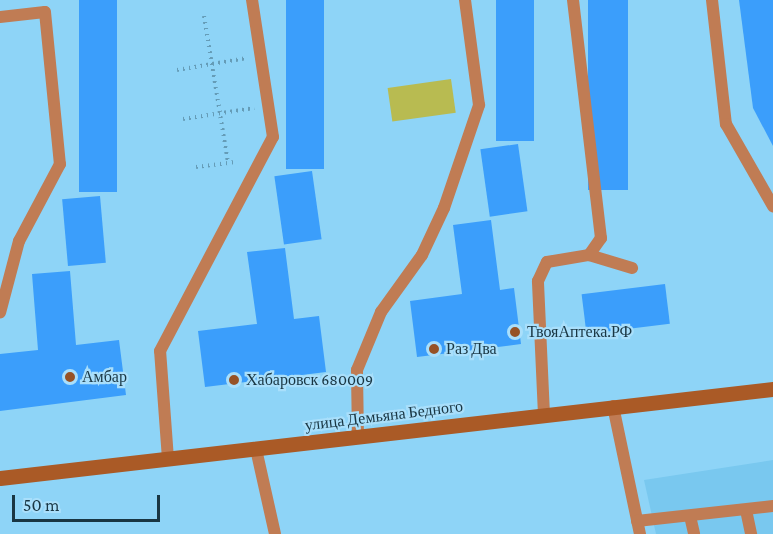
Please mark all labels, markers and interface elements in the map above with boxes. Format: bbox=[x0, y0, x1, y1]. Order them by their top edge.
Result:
place label: ТвояАптека.РФ bbox=[527, 322, 632, 342]
marker: ТвояАптека.РФ bbox=[508, 325, 522, 339]
place label: Раз Два bbox=[446, 339, 497, 359]
marker: Раз Два bbox=[427, 342, 441, 356]
place label: Амбар bbox=[82, 367, 127, 387]
marker: Амбар bbox=[63, 370, 77, 384]
place label: Хабаровск 680009 bbox=[246, 370, 373, 390]
marker: Хабаровск 680009 bbox=[227, 373, 241, 387]
street label: улица Демьяна Бедного bbox=[304, 397, 464, 435]
scale bar bbox=[15, 483, 164, 521]
text: 50 m bbox=[23, 495, 60, 515]

